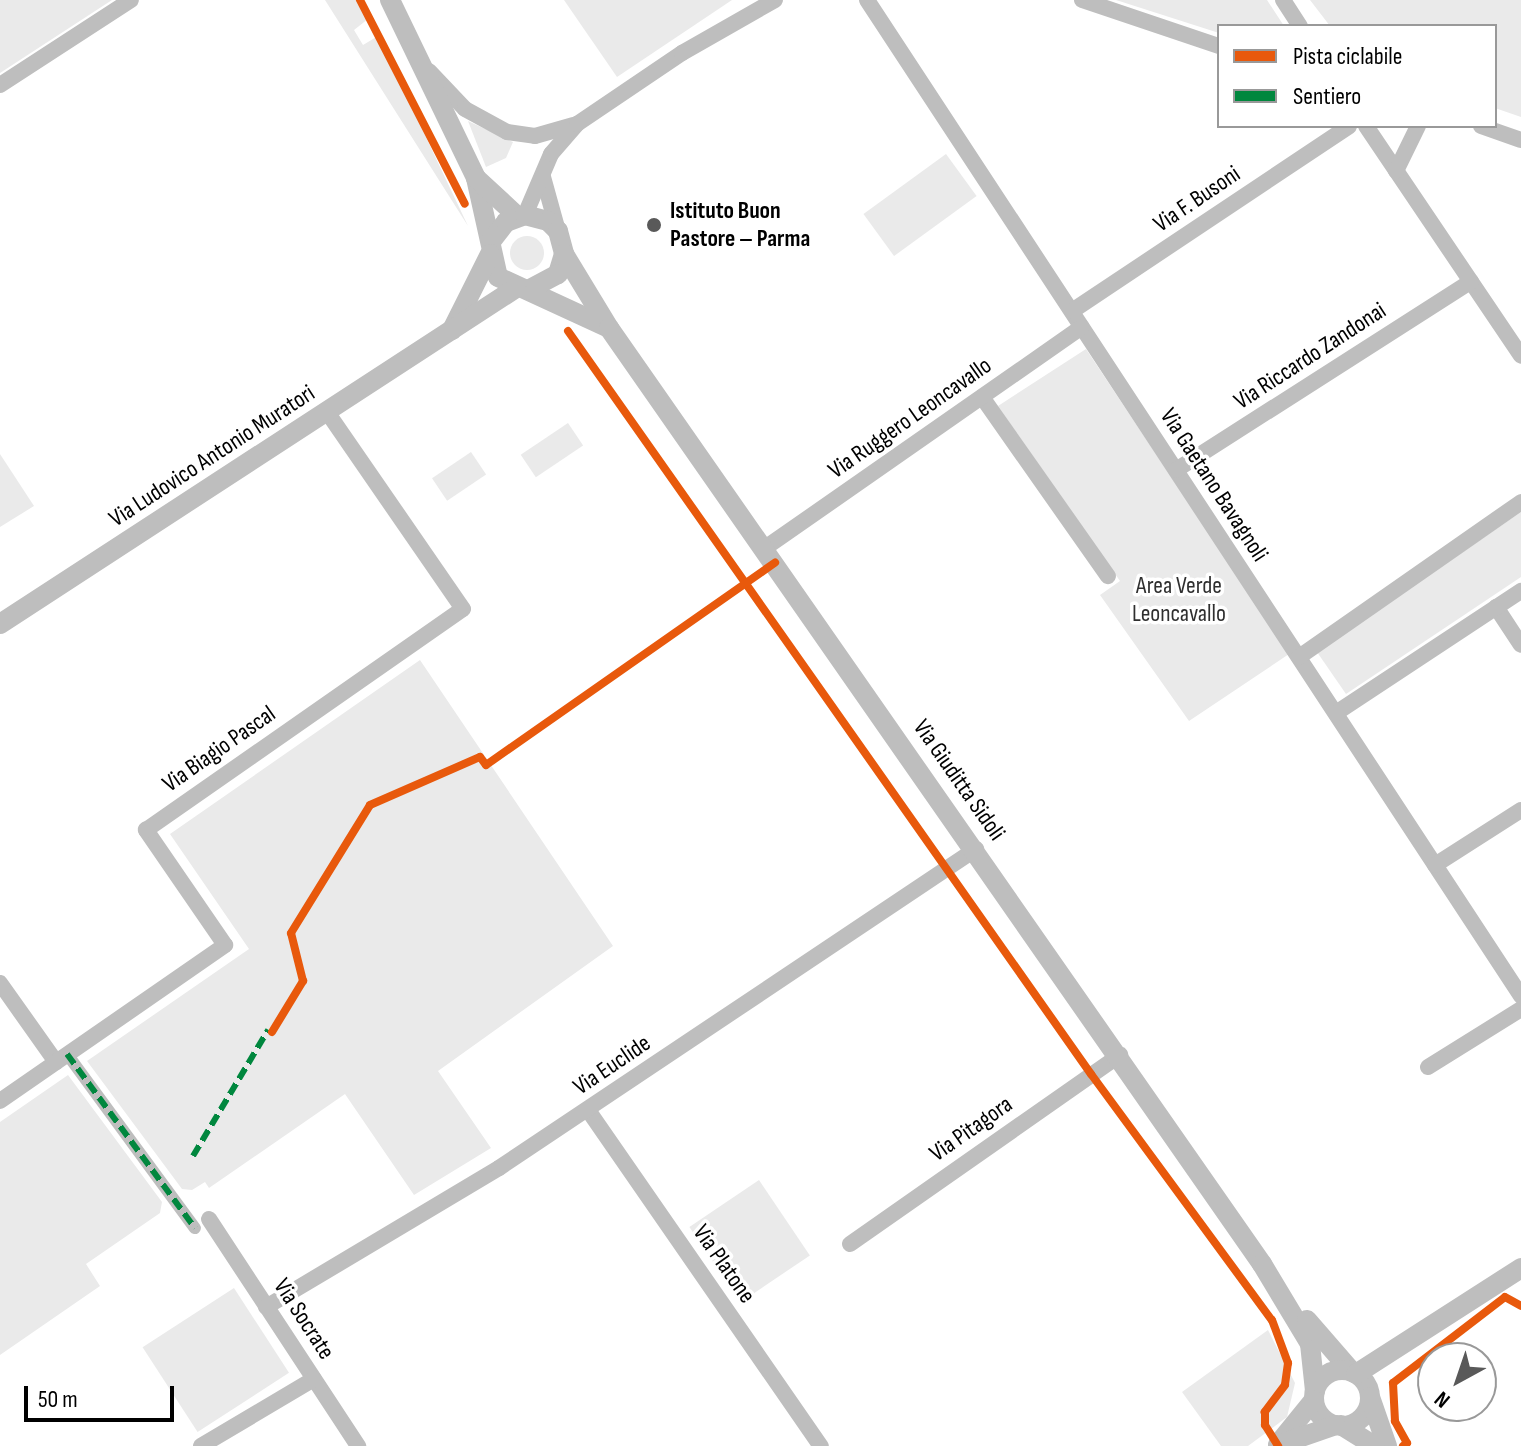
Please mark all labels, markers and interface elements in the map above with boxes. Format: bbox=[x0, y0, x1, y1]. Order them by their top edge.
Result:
legend bbox=[1217, 24, 1497, 128]
text: Pista ciclabile bbox=[1293, 42, 1402, 71]
text: Sentiero bbox=[1293, 82, 1361, 111]
street label: Via F. Busoni bbox=[1148, 160, 1246, 238]
place label: Istituto Buon Pastore – Parma bbox=[670, 197, 810, 253]
marker: Istituto Buon Pastore – Parma bbox=[645, 216, 663, 234]
street label: Via Riccardo Zandonai bbox=[1229, 296, 1391, 416]
street label: Via Ruggero Leoncavallo bbox=[823, 351, 997, 485]
street label: Via Ludovico Antonio Muratori bbox=[104, 379, 320, 533]
street label: Via Gaetano Bavagnoli bbox=[1154, 403, 1274, 567]
park label: Area Verde Leoncavallo bbox=[1132, 572, 1226, 628]
street label: Via Biagio Pascal bbox=[157, 700, 281, 798]
street label: Via Giuditta Sidoli bbox=[907, 714, 1011, 846]
street label: Via Euclide bbox=[568, 1029, 656, 1101]
street label: Via Pitagora bbox=[924, 1090, 1018, 1168]
street label: Via Platone bbox=[687, 1219, 761, 1309]
street label: Via Socrate bbox=[267, 1273, 341, 1365]
north arrow bbox=[1417, 1342, 1497, 1422]
scale bar bbox=[28, 1370, 178, 1420]
text: 50 m bbox=[38, 1385, 78, 1414]
text: N bbox=[1429, 1385, 1456, 1413]

